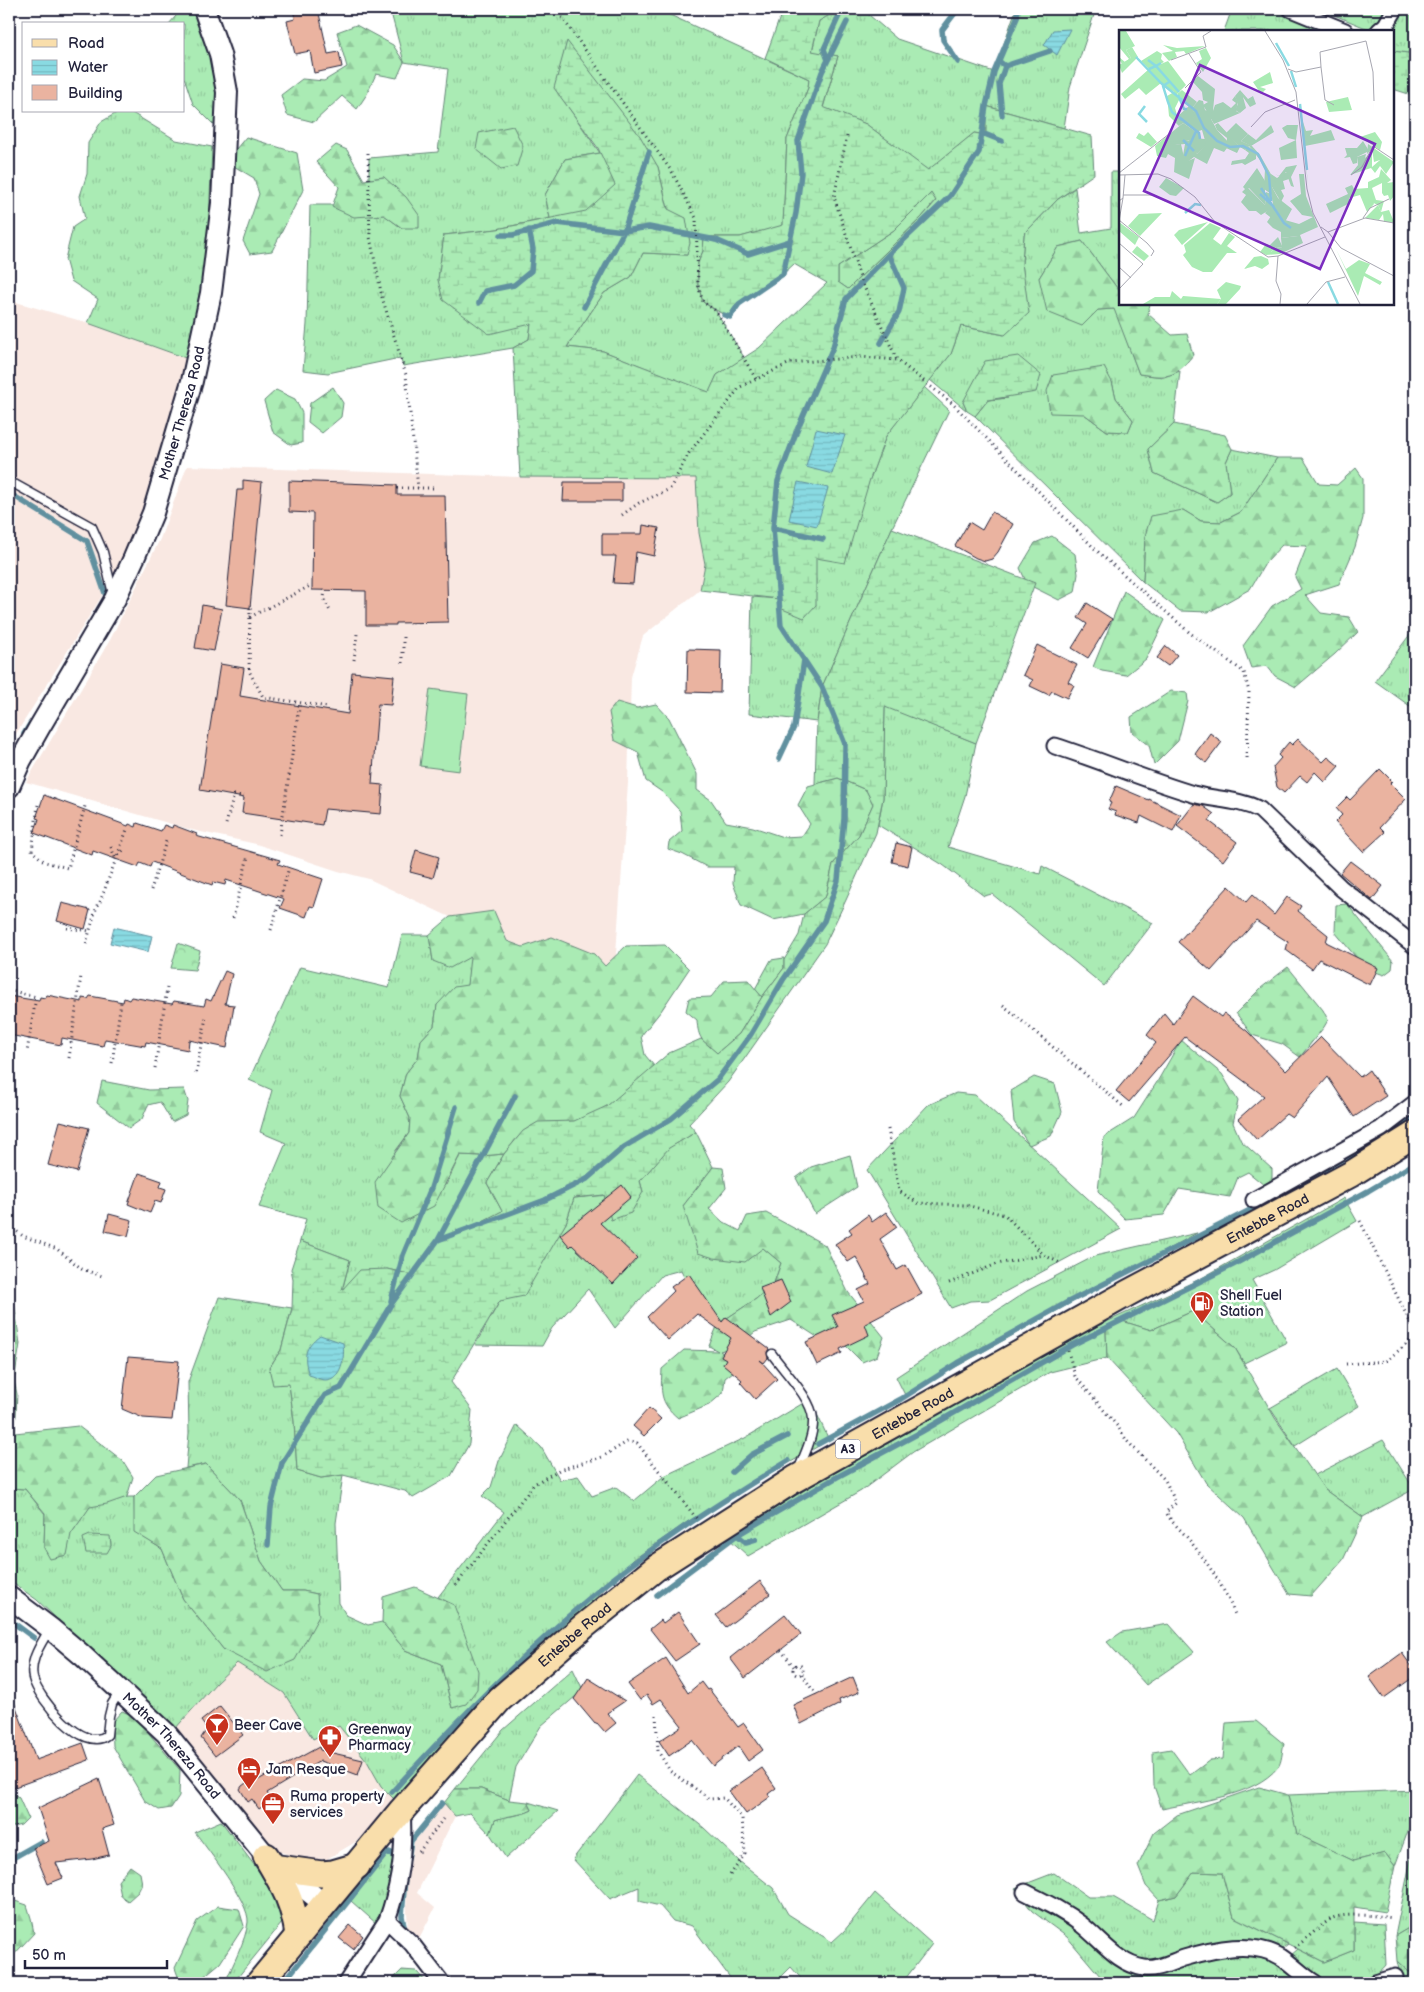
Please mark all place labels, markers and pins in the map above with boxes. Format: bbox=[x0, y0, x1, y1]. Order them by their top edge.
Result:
place label: Shell Fuel Station bbox=[1220, 1287, 1282, 1320]
fuel station icon: Shell Fuel Station bbox=[1189, 1290, 1215, 1324]
bar icon: Beer Cave bbox=[204, 1712, 230, 1746]
place label: Beer Cave bbox=[234, 1717, 302, 1734]
place label: Greenway Pharmacy bbox=[348, 1721, 412, 1754]
pharmacy icon: Greenway Pharmacy bbox=[317, 1724, 343, 1758]
hotel icon: Jam Resque bbox=[236, 1756, 262, 1790]
place label: Jam Resque bbox=[266, 1761, 346, 1778]
place label: Ruma property services bbox=[290, 1788, 385, 1821]
office icon: Ruma property services bbox=[260, 1791, 286, 1825]

